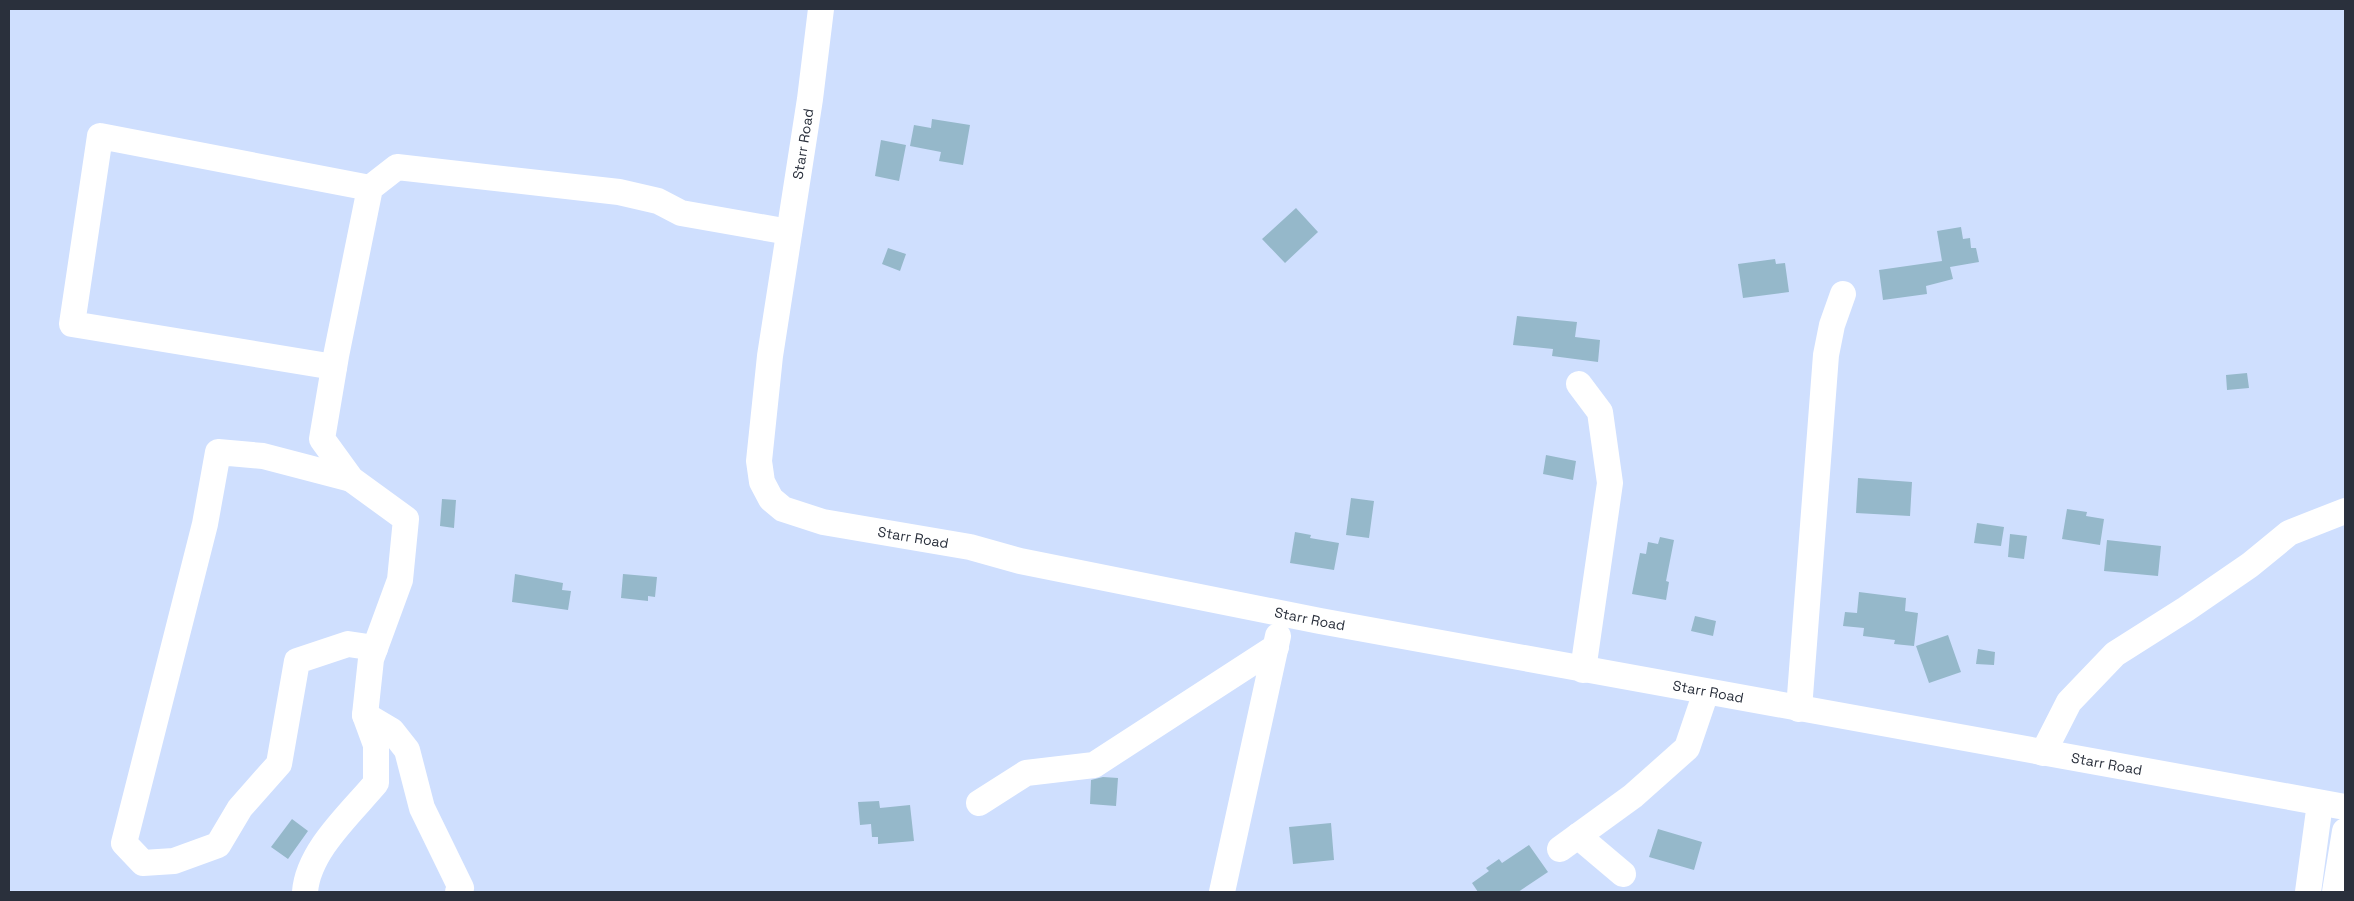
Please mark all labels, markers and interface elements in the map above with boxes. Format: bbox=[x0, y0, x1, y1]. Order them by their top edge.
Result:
street label: Starr Road bbox=[789, 107, 817, 181]
street label: Starr Road bbox=[876, 522, 950, 552]
street label: Starr Road bbox=[1273, 603, 1347, 634]
street label: Starr Road bbox=[1671, 676, 1745, 707]
street label: Starr Road bbox=[2070, 749, 2144, 779]

